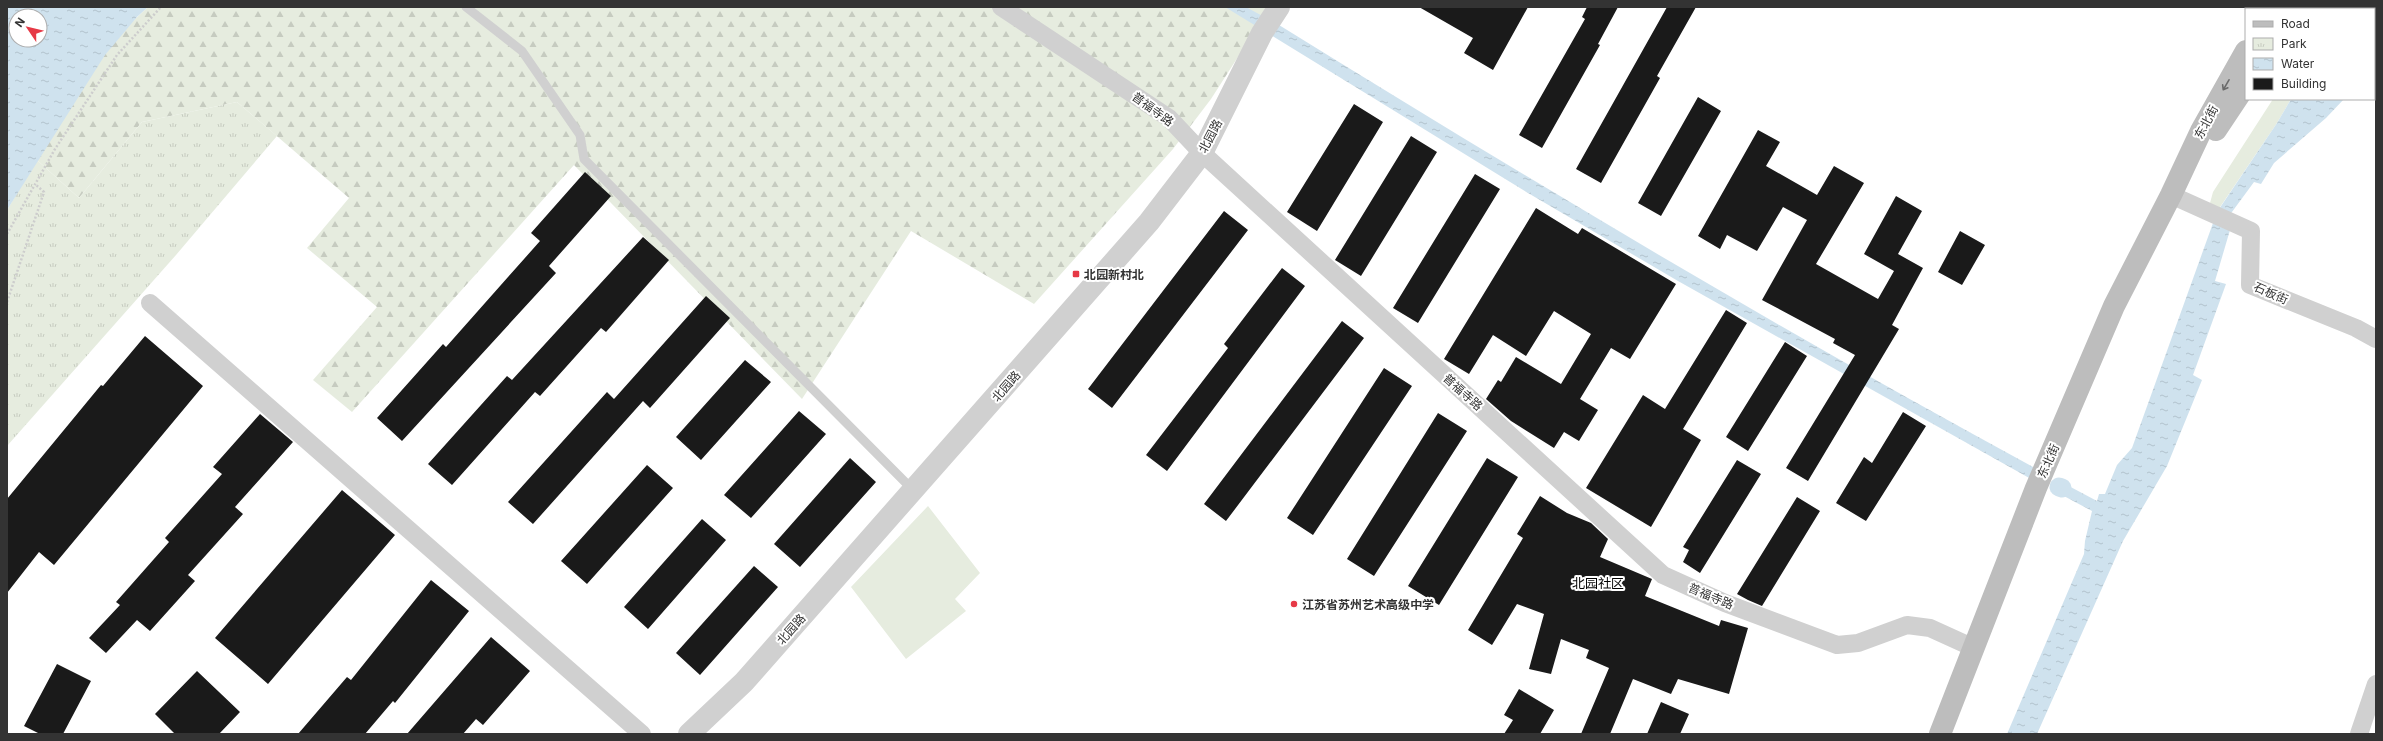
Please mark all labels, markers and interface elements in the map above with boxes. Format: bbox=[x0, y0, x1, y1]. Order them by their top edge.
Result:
north arrow bbox=[8, 8, 48, 48]
legend bbox=[2245, 8, 2375, 100]
text: N bbox=[12, 15, 28, 30]
text: Road bbox=[2281, 16, 2310, 31]
text: Park bbox=[2281, 36, 2307, 51]
text: Water bbox=[2281, 56, 2315, 71]
text: Building bbox=[2281, 76, 2326, 91]
one-way arrow bbox=[2222, 79, 2230, 91]
street label: 普福寺路 bbox=[1129, 89, 1177, 129]
street label: 东北街 bbox=[2191, 103, 2221, 141]
street label: 北园路 bbox=[1195, 117, 1225, 155]
place label: 北园新村北 bbox=[1084, 267, 1144, 282]
marker: 北园新村北 bbox=[1071, 269, 1081, 279]
street label: 石板街 bbox=[2251, 279, 2291, 307]
street label: 北园路 bbox=[989, 367, 1023, 405]
street label: 普福寺路 bbox=[1440, 370, 1486, 414]
street label: 东北街 bbox=[2034, 441, 2062, 481]
district label: 北园社区 bbox=[1572, 575, 1624, 591]
street label: 普福寺路 bbox=[1686, 580, 1736, 612]
place label: 江苏省苏州艺术高级中学 bbox=[1302, 597, 1434, 612]
marker: 江苏省苏州艺术高级中学 bbox=[1289, 599, 1299, 609]
street label: 北园路 bbox=[773, 611, 809, 647]

